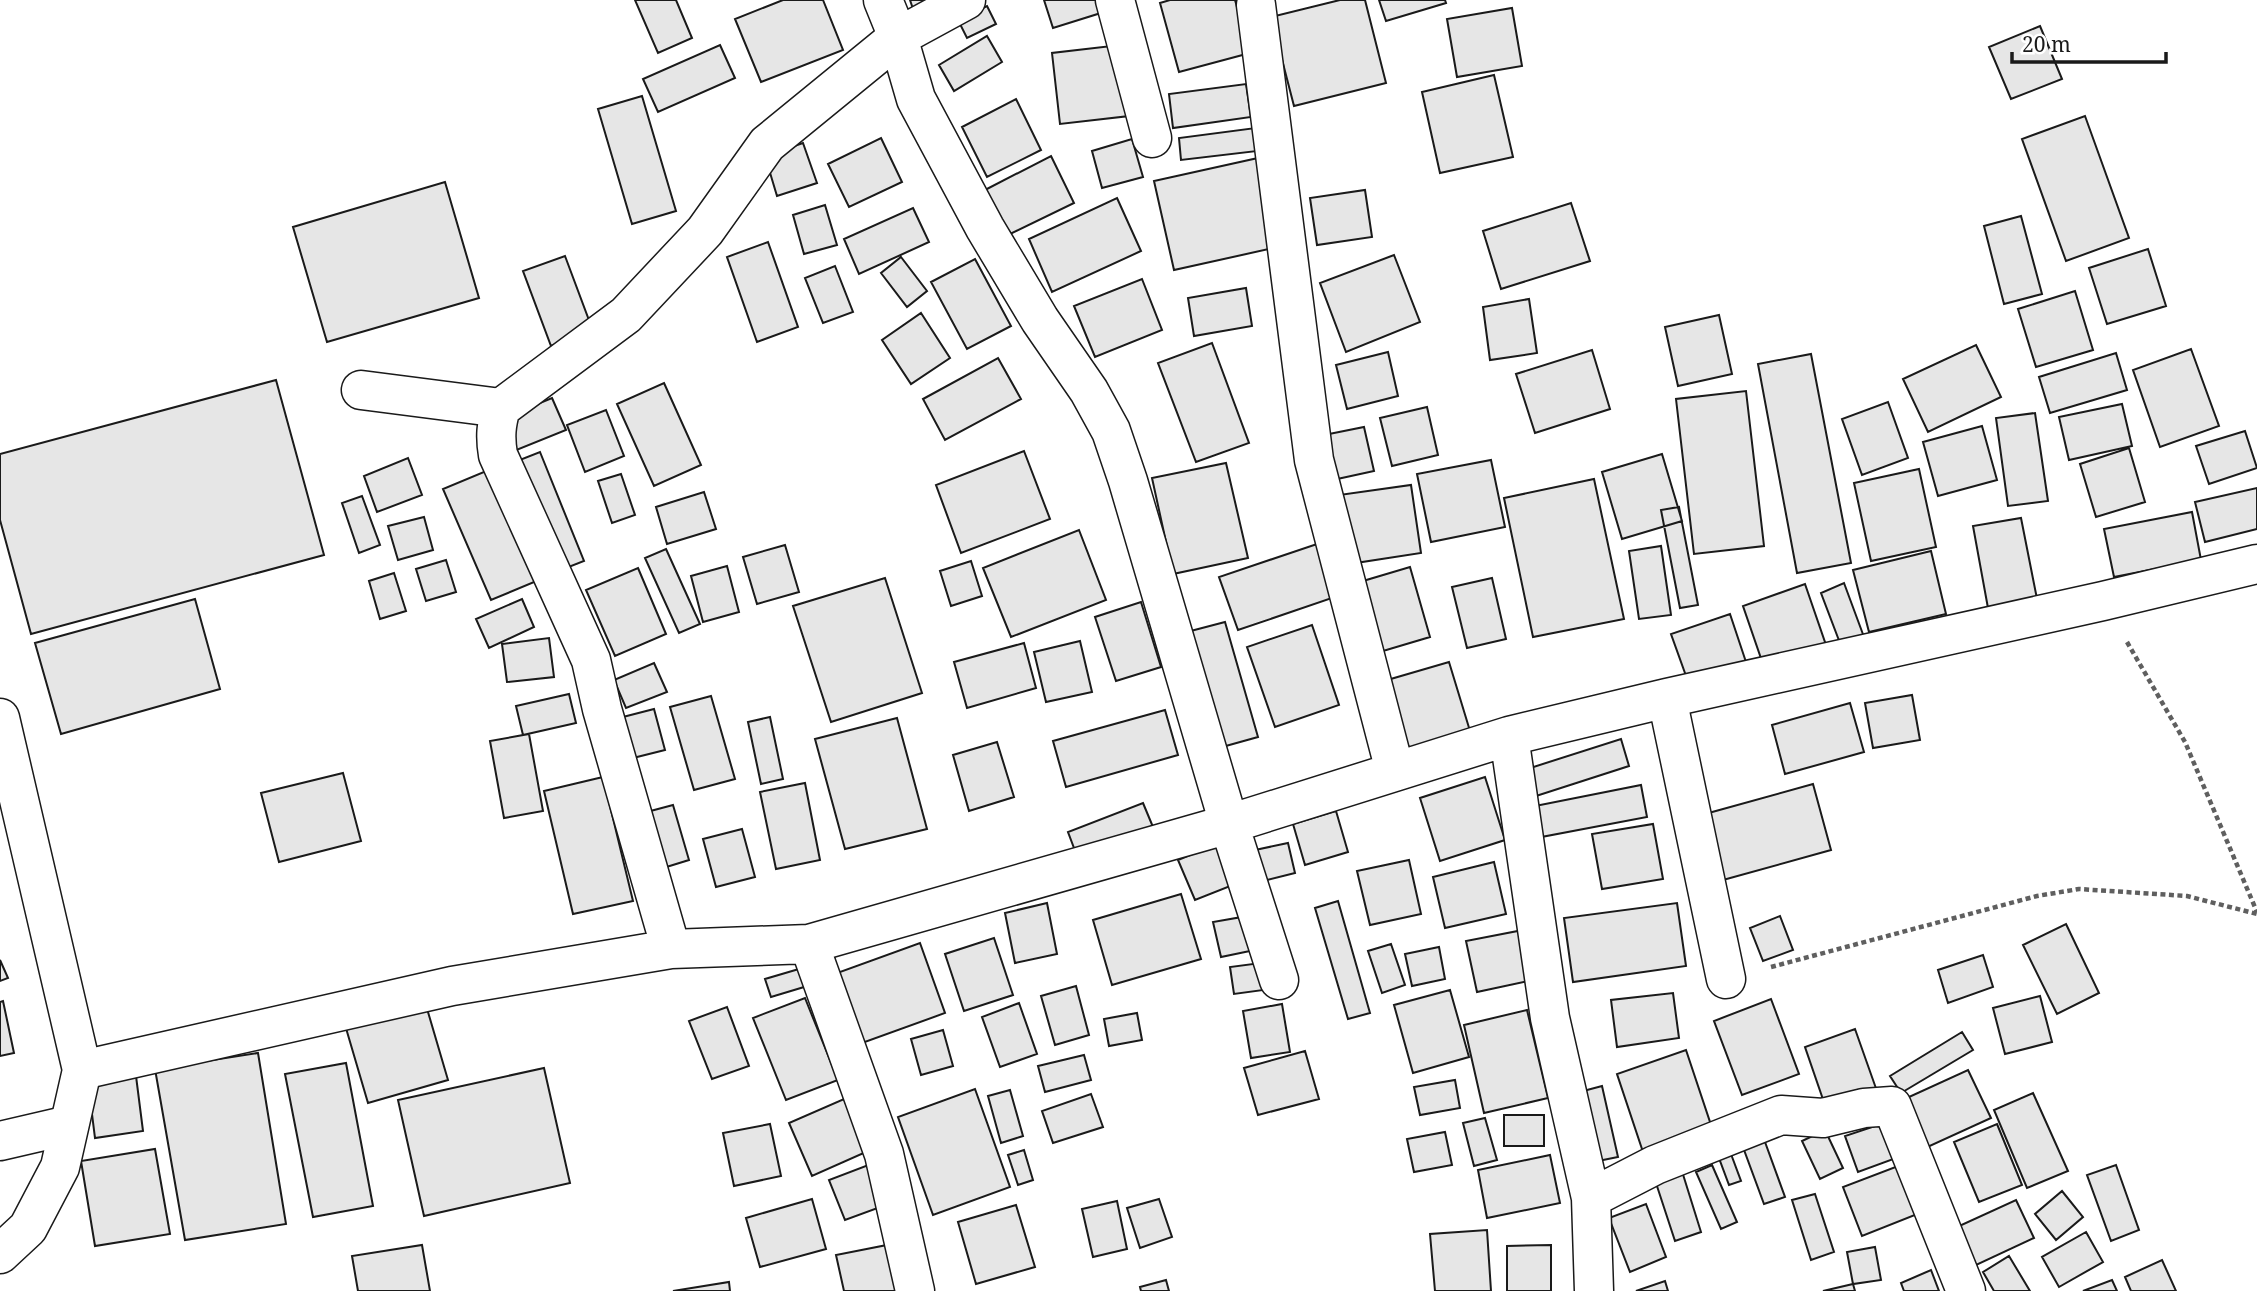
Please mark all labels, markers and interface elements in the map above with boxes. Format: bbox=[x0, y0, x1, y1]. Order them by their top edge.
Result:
scale bar bbox=[2012, 21, 2166, 65]
text: 20 m bbox=[2022, 30, 2071, 58]

